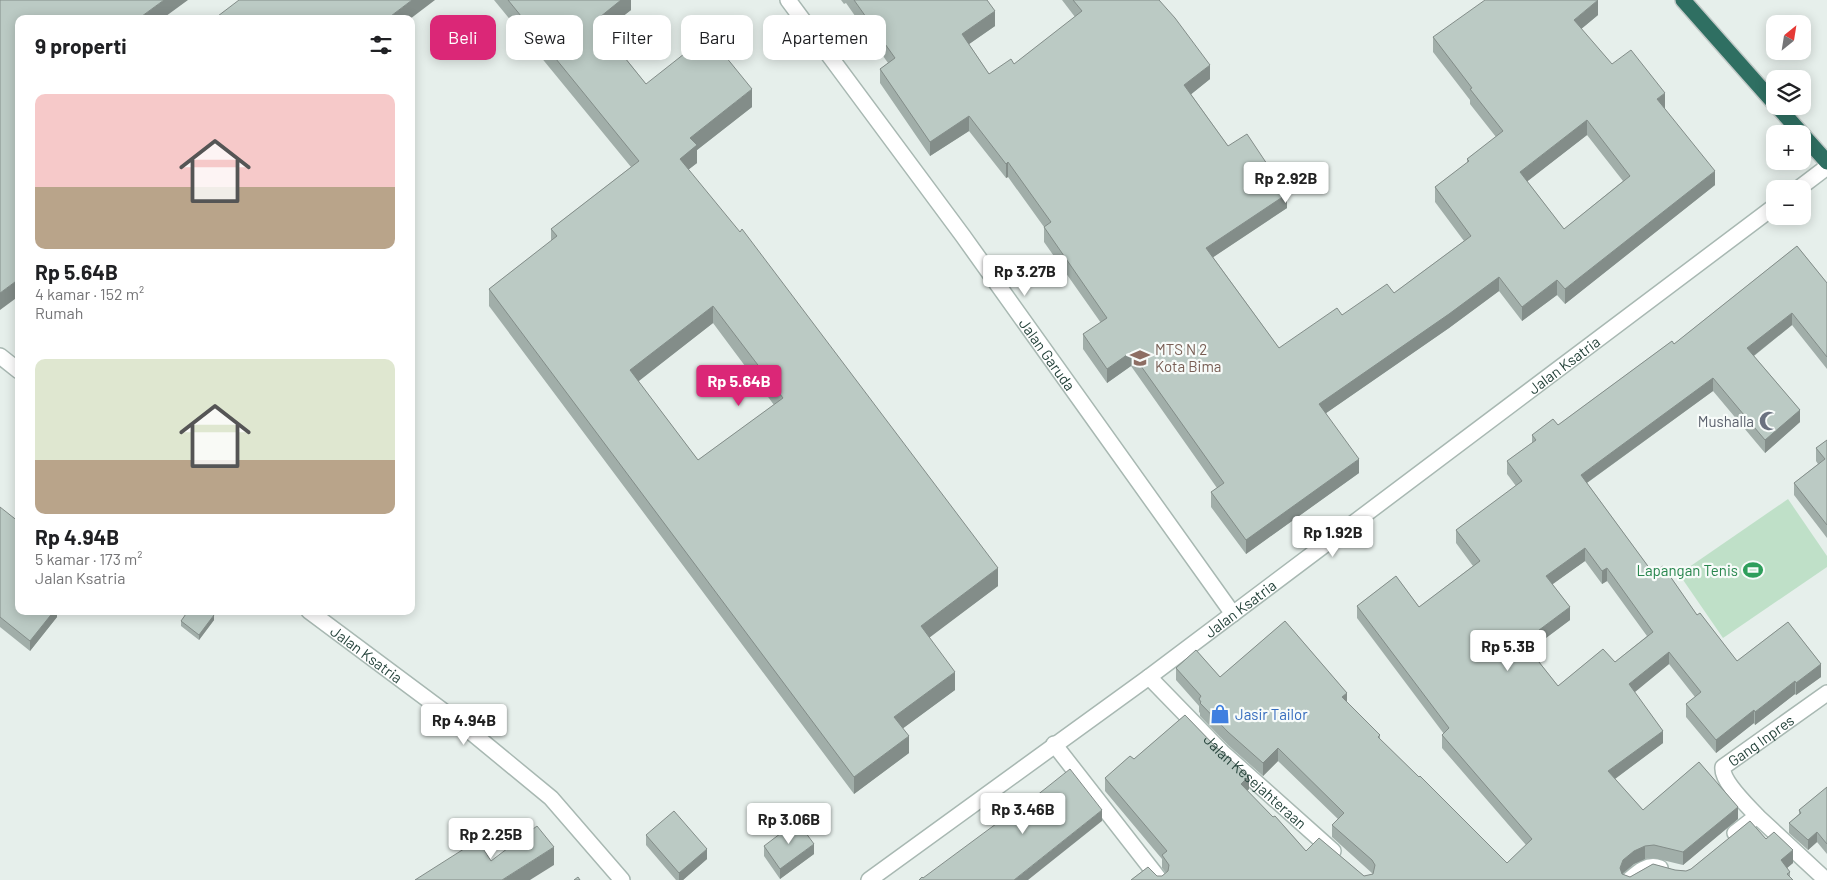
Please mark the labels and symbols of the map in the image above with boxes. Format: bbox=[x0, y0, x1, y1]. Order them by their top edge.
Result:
north arrow bbox=[1766, 15, 1811, 60]
pin: Rp 2.92B bbox=[1234, 162, 1338, 204]
pin: Rp 3.27B bbox=[973, 254, 1077, 297]
street label: Jalan Garuda bbox=[1015, 314, 1079, 394]
street label: Jalan Ksatria bbox=[1525, 332, 1603, 398]
place label: MTS N 2 Kota Bima bbox=[1155, 340, 1221, 375]
school or university icon: MTS N 2 Kota Bima bbox=[1129, 347, 1151, 369]
pin: Rp 5.64B bbox=[687, 364, 791, 407]
mosque icon: Mushalla bbox=[1758, 410, 1780, 432]
place label: Mushalla bbox=[1698, 412, 1754, 430]
pin: Rp 1.92B bbox=[1281, 516, 1385, 558]
sports icon: Lapangan Tenis bbox=[1742, 559, 1764, 581]
place label: Lapangan Tenis bbox=[1636, 561, 1738, 579]
street label: Jalan Ksatria bbox=[1201, 576, 1280, 641]
street label: Jalan Ksatria bbox=[327, 621, 406, 687]
pin: Rp 5.3B bbox=[1462, 630, 1554, 672]
shop icon: Jasir Tailor bbox=[1209, 703, 1231, 725]
pin: Rp 4.94B bbox=[412, 704, 516, 746]
place label: Jasir Tailor bbox=[1235, 705, 1308, 723]
street label: Gang Inpres bbox=[1724, 711, 1797, 770]
street label: Jalan Kesejahteraan bbox=[1200, 730, 1310, 832]
pin: Rp 3.46B bbox=[971, 792, 1075, 835]
pin: Rp 3.06B bbox=[737, 802, 841, 845]
pin: Rp 2.25B bbox=[439, 818, 543, 860]

